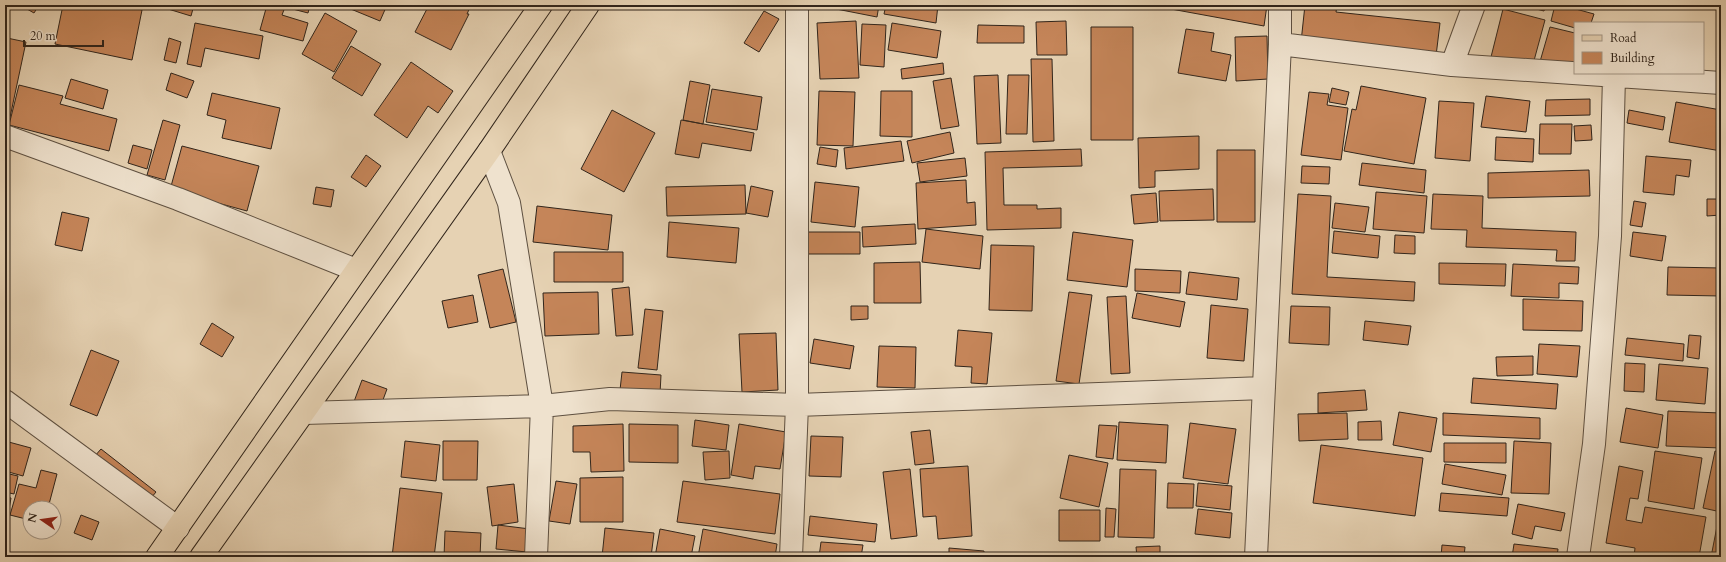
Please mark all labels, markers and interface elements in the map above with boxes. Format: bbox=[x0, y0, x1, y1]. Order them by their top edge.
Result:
scale bar bbox=[24, 22, 103, 48]
legend bbox=[1574, 22, 1704, 74]
text: 20 m bbox=[30, 28, 57, 44]
text: Road bbox=[1610, 30, 1637, 46]
text: Building bbox=[1610, 50, 1655, 66]
north arrow bbox=[22, 500, 62, 540]
text: N bbox=[24, 511, 41, 524]

